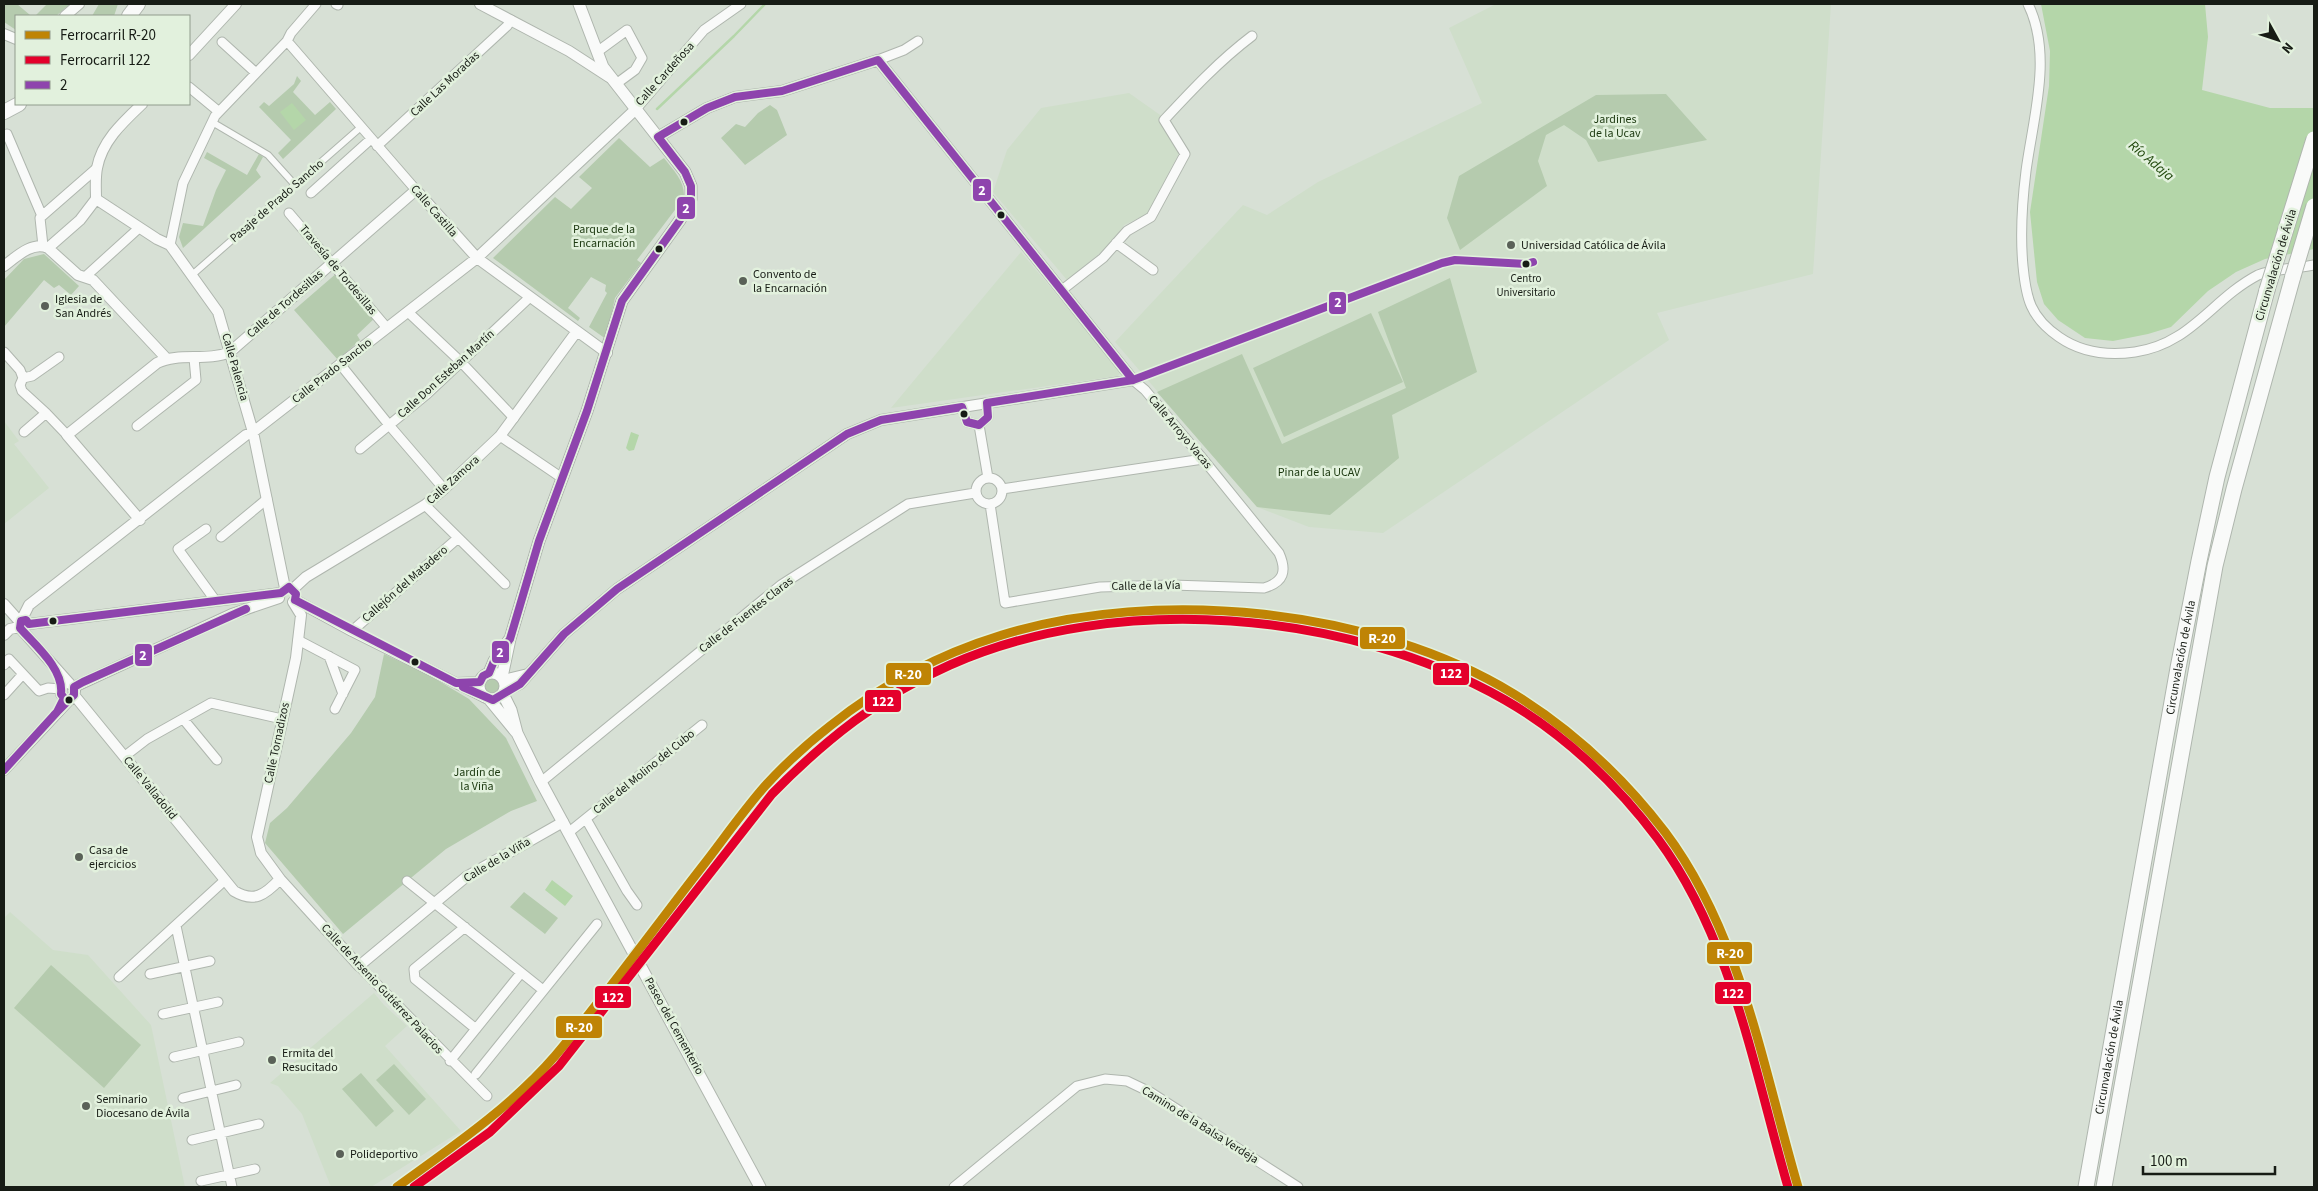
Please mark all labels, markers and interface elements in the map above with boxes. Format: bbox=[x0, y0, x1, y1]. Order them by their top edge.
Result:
legend bbox=[15, 15, 190, 105]
north arrow bbox=[2253, 15, 2303, 65]
text: Ferrocarril R-20 bbox=[60, 25, 156, 46]
street label: Calle Cardeñosa bbox=[632, 38, 698, 110]
text: N bbox=[2277, 38, 2298, 58]
street label: Calle Las Moradas bbox=[406, 47, 484, 121]
text: Ferrocarril 122 bbox=[60, 50, 151, 71]
text: 2 bbox=[60, 75, 67, 96]
park label: Jardines de la Ucav bbox=[1589, 111, 1641, 142]
unlabelled marker bbox=[679, 117, 689, 127]
water label: Río Adaja bbox=[2124, 136, 2179, 186]
street label: Pasaje de Prado Sancho bbox=[226, 155, 328, 247]
line badge: 2 bbox=[972, 178, 992, 202]
street label: Calle Castilla bbox=[407, 181, 461, 241]
text: 2 bbox=[978, 181, 986, 201]
line badge: 2 bbox=[676, 196, 696, 220]
text: 2 bbox=[682, 199, 690, 219]
street label: Circunvalación de Ávila bbox=[2251, 207, 2301, 323]
unlabelled marker bbox=[996, 210, 1006, 220]
street label: Travesía de Tordesillas bbox=[295, 221, 381, 319]
park label: Parque de la Encarnación bbox=[573, 221, 635, 252]
place label: Universidad Católica de Ávila bbox=[1521, 237, 1666, 254]
marker: Universidad Católica de Ávila bbox=[1505, 239, 1517, 251]
unlabelled marker bbox=[654, 244, 664, 254]
marker: Centro Universitario bbox=[1521, 259, 1531, 269]
street label: Calle de Tordesillas bbox=[243, 266, 327, 342]
place label: Convento de la Encarnación bbox=[753, 266, 827, 297]
place label: Centro Universitario bbox=[1497, 271, 1556, 300]
marker: Convento de la Encarnación bbox=[737, 275, 749, 287]
place label: Iglesia de San Andrés bbox=[55, 291, 111, 322]
line badge: 2 bbox=[1328, 291, 1347, 315]
text: 2 bbox=[1334, 293, 1342, 313]
marker: Iglesia de San Andrés bbox=[39, 300, 51, 312]
street label: Calle Don Esteban Martín bbox=[394, 326, 498, 422]
street label: Calle Palencia bbox=[217, 331, 253, 403]
street label: Calle Prado Sancho bbox=[288, 334, 376, 408]
street label: Calle Arroyo Vacas bbox=[1144, 392, 1216, 472]
unlabelled marker bbox=[959, 409, 969, 419]
street label: Calle Zamora bbox=[423, 452, 483, 508]
park label: Pinar de la UCAV bbox=[1278, 464, 1361, 481]
street label: Callejón del Matadero bbox=[358, 542, 452, 626]
street label: Calle de Fuentes Claras bbox=[695, 573, 797, 657]
street label: Calle de la Vía bbox=[1111, 577, 1181, 595]
street label: Circunvalación de Ávila bbox=[2161, 599, 2200, 716]
unlabelled marker bbox=[48, 616, 58, 626]
line badge: R-20 bbox=[1359, 626, 1406, 650]
text: R-20 bbox=[1368, 629, 1396, 649]
line badge: 2 bbox=[491, 640, 510, 664]
line badge: 2 bbox=[134, 643, 153, 667]
text: 2 bbox=[496, 643, 504, 663]
text: 2 bbox=[139, 646, 147, 666]
unlabelled marker bbox=[410, 657, 420, 667]
line badge: R-20 bbox=[885, 662, 932, 686]
line badge: 122 bbox=[1432, 662, 1470, 686]
text: 122 bbox=[1440, 664, 1462, 684]
text: R-20 bbox=[894, 665, 922, 685]
line badge: 122 bbox=[864, 689, 902, 713]
text: 122 bbox=[872, 692, 894, 712]
unlabelled marker bbox=[64, 695, 74, 705]
street label: Calle Tornadizos bbox=[260, 701, 294, 785]
street label: Calle del Molino del Cubo bbox=[589, 726, 699, 818]
street label: Calle Valladolid bbox=[119, 753, 181, 823]
park label: Jardín de la Viña bbox=[453, 764, 501, 795]
street label: Calle de la Viña bbox=[460, 833, 534, 887]
place label: Casa de ejercicios bbox=[89, 842, 136, 873]
marker: Casa de ejercicios bbox=[73, 851, 85, 863]
street label: Calle de Arsenio Gutiérrez Palacios bbox=[317, 920, 447, 1058]
line badge: R-20 bbox=[1706, 941, 1753, 965]
text: R-20 bbox=[1716, 944, 1744, 964]
street label: Paseo del Cementerio bbox=[640, 974, 708, 1078]
line badge: 122 bbox=[1714, 981, 1752, 1005]
text: 122 bbox=[1722, 984, 1744, 1004]
line badge: 122 bbox=[594, 985, 632, 1009]
text: 122 bbox=[602, 988, 624, 1008]
street label: Circunvalación de Ávila bbox=[2091, 998, 2128, 1116]
line badge: R-20 bbox=[555, 1015, 603, 1039]
text: R-20 bbox=[565, 1018, 593, 1038]
place label: Ermita del Resucitado bbox=[282, 1045, 338, 1076]
marker: Ermita del Resucitado bbox=[266, 1054, 278, 1066]
street label: Camino de la Balsa Verdeja bbox=[1138, 1082, 1262, 1168]
place label: Seminario Diocesano de Ávila bbox=[96, 1091, 190, 1122]
marker: Seminario Diocesano de Ávila bbox=[80, 1100, 92, 1112]
scale bar bbox=[2143, 1144, 2276, 1176]
place label: Polideportivo bbox=[350, 1146, 418, 1163]
marker: Polideportivo bbox=[334, 1148, 346, 1160]
text: 100 m bbox=[2150, 1151, 2188, 1172]

